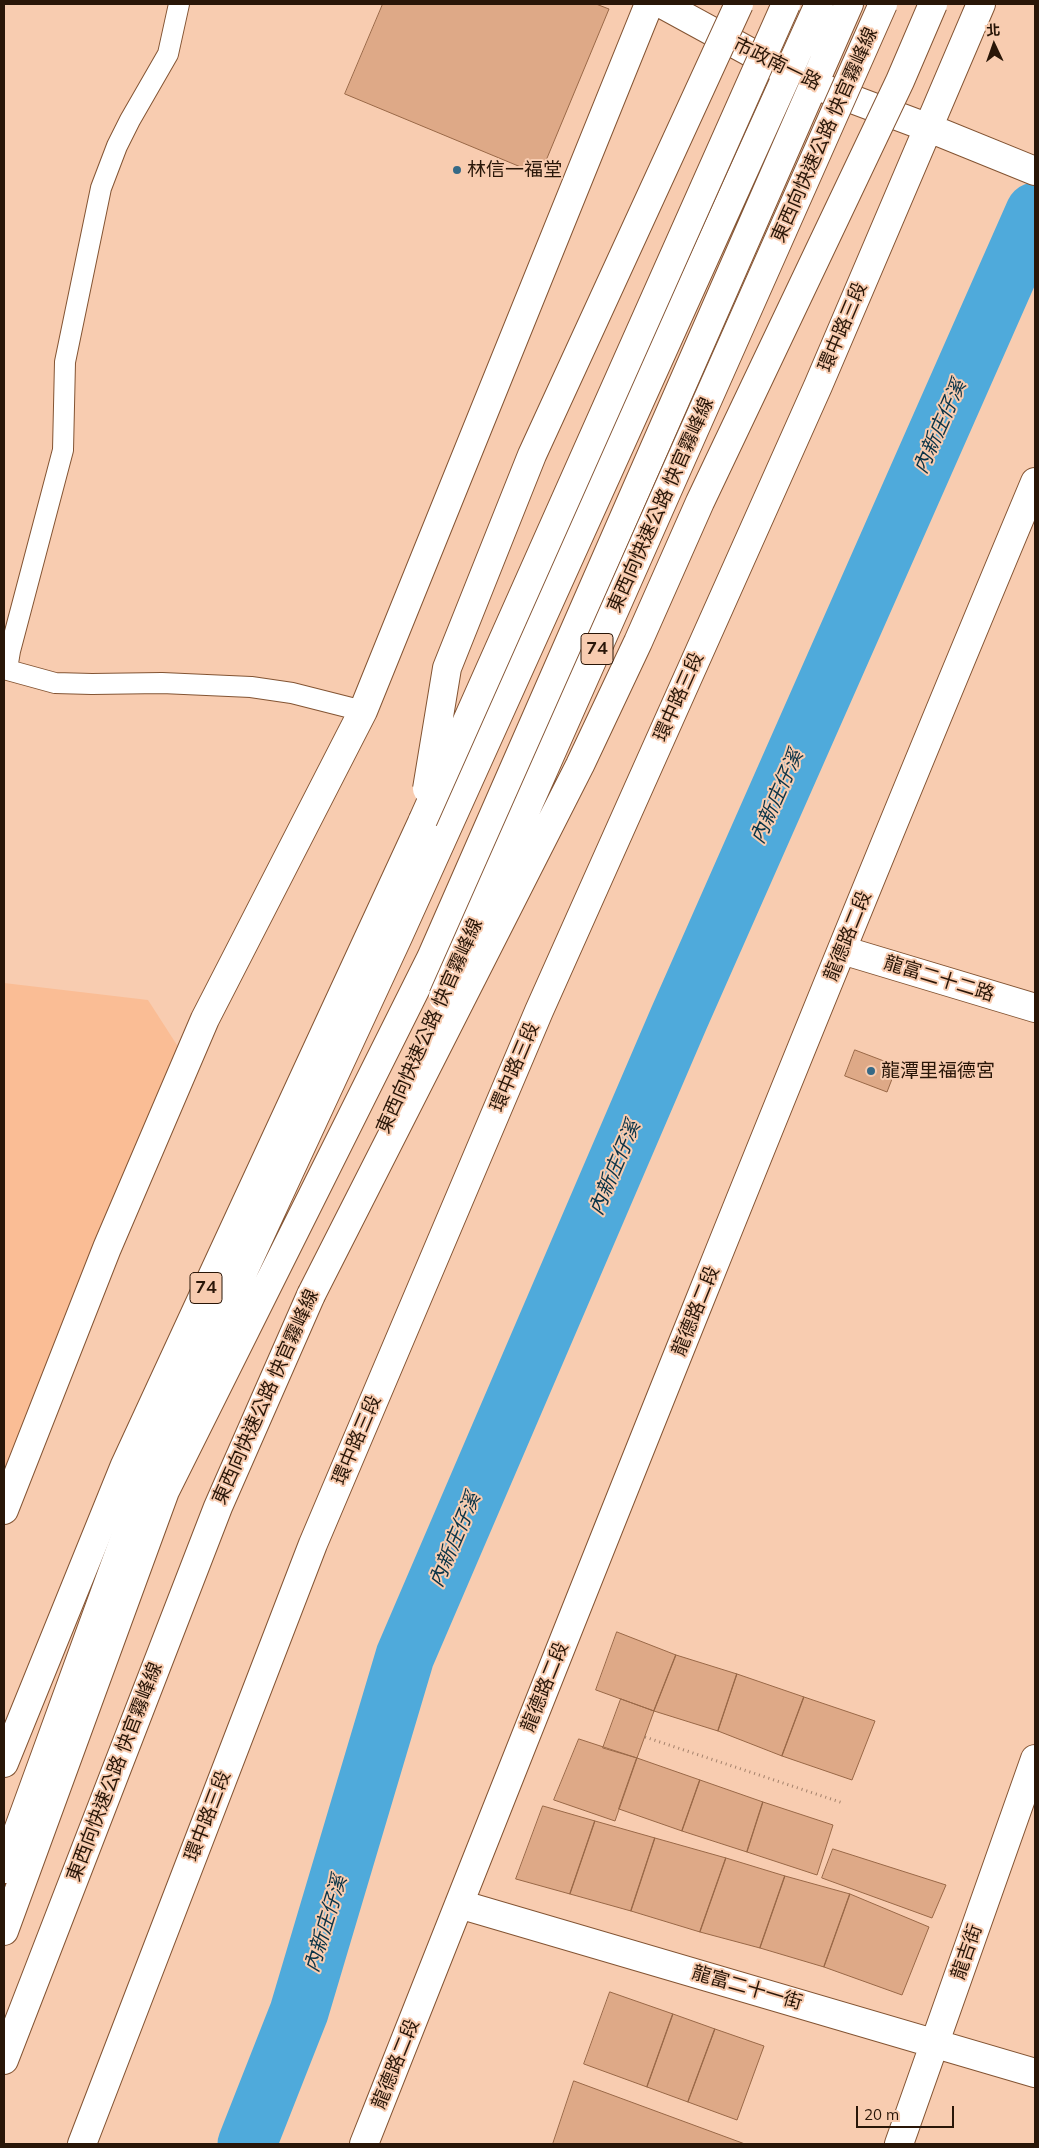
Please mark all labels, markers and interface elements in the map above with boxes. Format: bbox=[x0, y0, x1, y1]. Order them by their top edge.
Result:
north arrow bbox=[969, 20, 1019, 70]
text: 北 bbox=[986, 21, 1001, 39]
street label: 東西向快速公路 快官霧峰線 bbox=[767, 24, 883, 246]
street label: 市政南一路 bbox=[729, 33, 825, 95]
place label: 林信一福堂 bbox=[467, 159, 562, 181]
marker: 林信一福堂 bbox=[451, 164, 463, 176]
street label: 環中路三段 bbox=[814, 279, 872, 375]
water label: 內新庄仔溪 bbox=[909, 376, 971, 478]
street label: 東西向快速公路 快官霧峰線 bbox=[603, 394, 719, 616]
road number: 74 bbox=[581, 634, 613, 664]
street label: 環中路三段 bbox=[649, 649, 709, 745]
water label: 內新庄仔溪 bbox=[746, 746, 808, 848]
street label: 龍德路二段 bbox=[820, 888, 876, 984]
street label: 東西向快速公路 快官霧峰線 bbox=[372, 915, 488, 1137]
street label: 龍富二十二路 bbox=[881, 951, 997, 1007]
street label: 環中路三段 bbox=[486, 1019, 544, 1115]
place label: 龍潭里福德宮 bbox=[881, 1060, 995, 1082]
marker: 龍潭里福德宮 bbox=[865, 1065, 877, 1077]
water label: 內新庄仔溪 bbox=[584, 1117, 646, 1219]
street label: 龍德路二段 bbox=[668, 1263, 724, 1359]
road number: 74 bbox=[190, 1273, 222, 1304]
street label: 東西向快速公路 快官霧峰線 bbox=[208, 1286, 324, 1508]
street label: 環中路三段 bbox=[328, 1392, 386, 1488]
water label: 內新庄仔溪 bbox=[424, 1489, 486, 1591]
street label: 龍德路二段 bbox=[517, 1639, 573, 1735]
street label: 東西向快速公路 快官霧峰線 bbox=[63, 1659, 167, 1885]
street label: 環中路三段 bbox=[180, 1768, 236, 1864]
water label: 內新庄仔溪 bbox=[300, 1873, 352, 1975]
street label: 龍吉街 bbox=[947, 1921, 987, 1983]
street label: 龍富二十一街 bbox=[689, 1961, 805, 2015]
street label: 龍德路二段 bbox=[368, 2016, 424, 2112]
scale bar bbox=[859, 2096, 956, 2128]
text: 20 m bbox=[864, 2105, 899, 2124]

